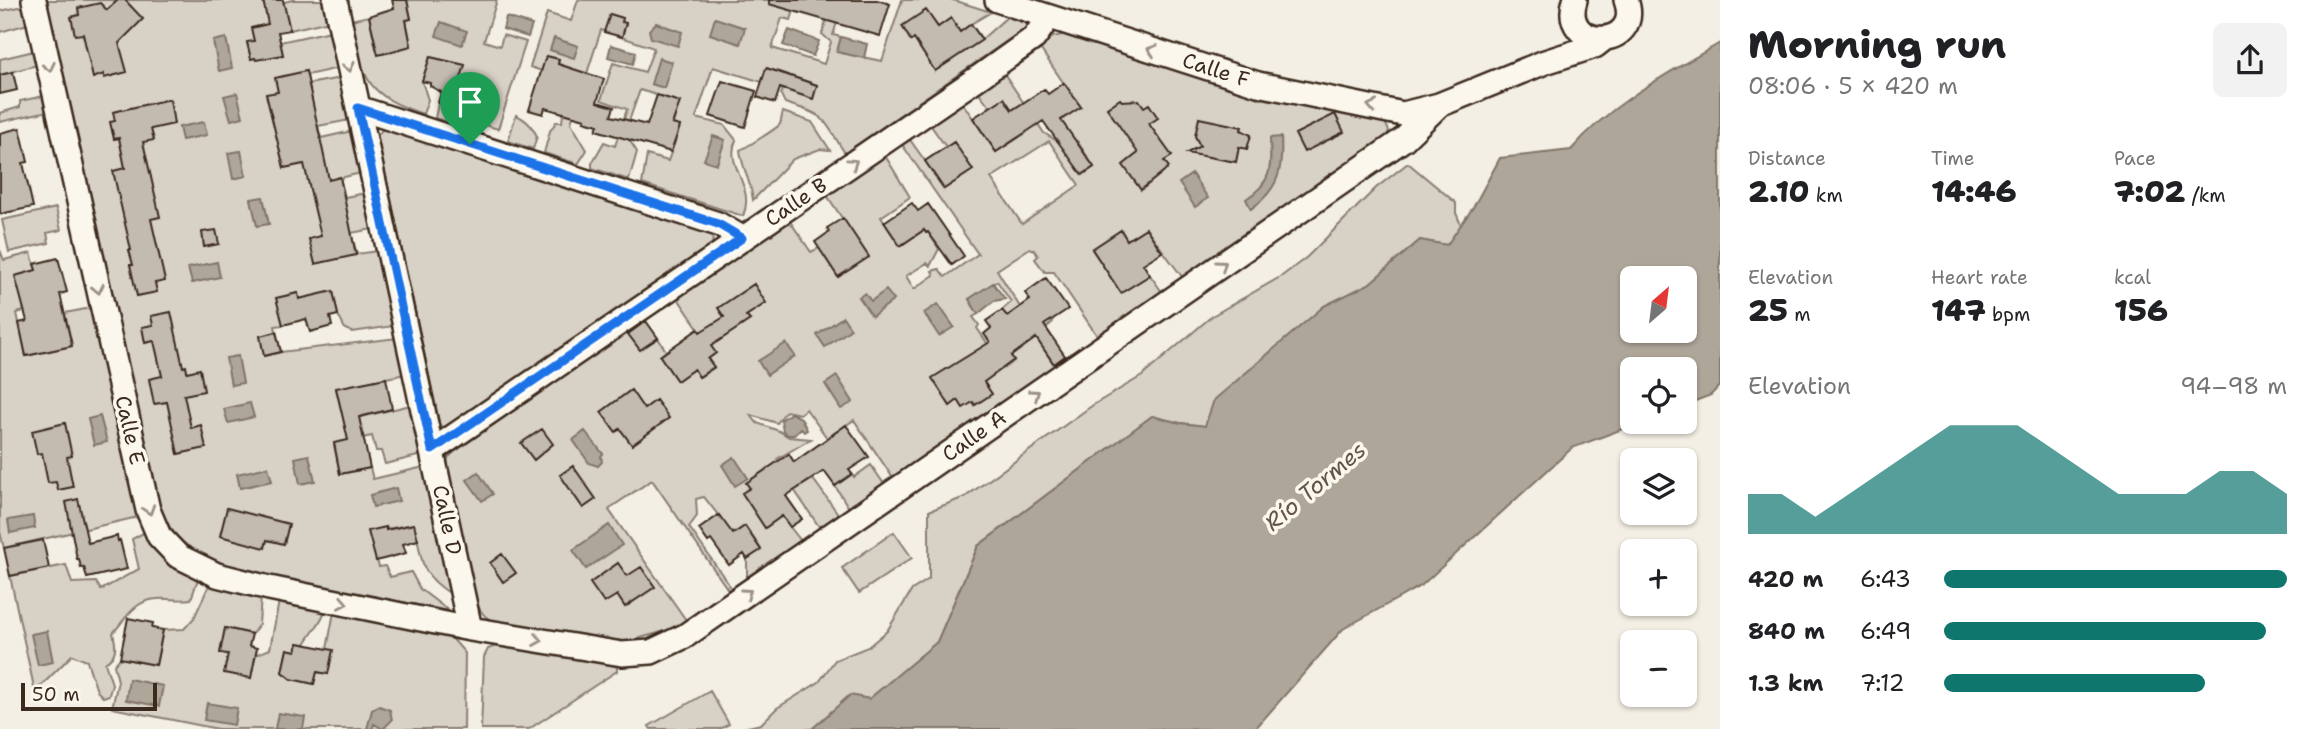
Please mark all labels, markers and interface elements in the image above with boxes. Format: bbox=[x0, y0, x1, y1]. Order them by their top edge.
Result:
text: Morning run bbox=[1748, 19, 2006, 70]
button: share bbox=[2213, 23, 2287, 97]
one-way arrow bbox=[1147, 44, 1159, 58]
street label: Calle F bbox=[1179, 46, 1253, 94]
one-way arrow bbox=[41, 61, 55, 73]
one-way arrow bbox=[340, 61, 355, 73]
text: 08:06 · 5 × 420 m bbox=[1748, 71, 1958, 101]
pin bbox=[440, 72, 500, 144]
icon: arrive bbox=[451, 83, 489, 121]
one-way arrow bbox=[1366, 99, 1378, 114]
text: Distance bbox=[1748, 146, 1826, 171]
text: Time bbox=[1931, 146, 1975, 171]
text: Pace bbox=[2114, 146, 2156, 171]
one-way arrow bbox=[845, 159, 858, 171]
street label: Calle B bbox=[759, 171, 833, 233]
text: 2.10 bbox=[1748, 171, 1809, 212]
text: 14:46 bbox=[1931, 171, 2017, 212]
text: 7:02 bbox=[2114, 171, 2185, 212]
text: km bbox=[1809, 183, 1843, 208]
text: /km bbox=[2185, 183, 2226, 208]
one-way arrow bbox=[1214, 261, 1227, 273]
text: Elevation bbox=[1748, 265, 1833, 290]
text: Heart rate bbox=[1931, 265, 2028, 290]
text: kcal bbox=[2114, 265, 2151, 290]
north arrow bbox=[1620, 266, 1698, 343]
map controls bbox=[1620, 266, 1697, 707]
one-way arrow bbox=[90, 283, 104, 295]
text: 25 bbox=[1748, 290, 1788, 331]
text: 147 bbox=[1931, 290, 1986, 331]
text: 156 bbox=[2114, 290, 2168, 331]
text: m bbox=[1788, 302, 1811, 327]
text: bpm bbox=[1986, 302, 2030, 327]
button: locate bbox=[1620, 357, 1697, 434]
text: Elevation bbox=[1748, 371, 1851, 401]
text: 94–98 m bbox=[2180, 371, 2287, 401]
one-way arrow bbox=[1027, 390, 1040, 402]
street label: Calle E bbox=[108, 393, 152, 467]
street label: Calle A bbox=[936, 404, 1012, 468]
water label: Río Tormes bbox=[1258, 435, 1372, 537]
button: layers bbox=[1620, 448, 1697, 525]
street label: Calle D bbox=[426, 482, 468, 558]
one-way arrow bbox=[141, 504, 156, 516]
button: + bbox=[1620, 539, 1697, 616]
text: 420 m bbox=[1748, 564, 1823, 594]
text: 6:43 bbox=[1860, 564, 1911, 594]
one-way arrow bbox=[739, 589, 752, 601]
one-way arrow bbox=[337, 595, 349, 610]
text: 840 m bbox=[1748, 616, 1825, 646]
text: 6:49 bbox=[1860, 616, 1911, 646]
button: − bbox=[1620, 630, 1697, 707]
one-way arrow bbox=[532, 632, 544, 647]
text: 1.3 km bbox=[1748, 668, 1823, 698]
text: 7:12 bbox=[1860, 668, 1904, 698]
scale bar bbox=[21, 680, 158, 712]
text: 50 m bbox=[32, 682, 80, 707]

